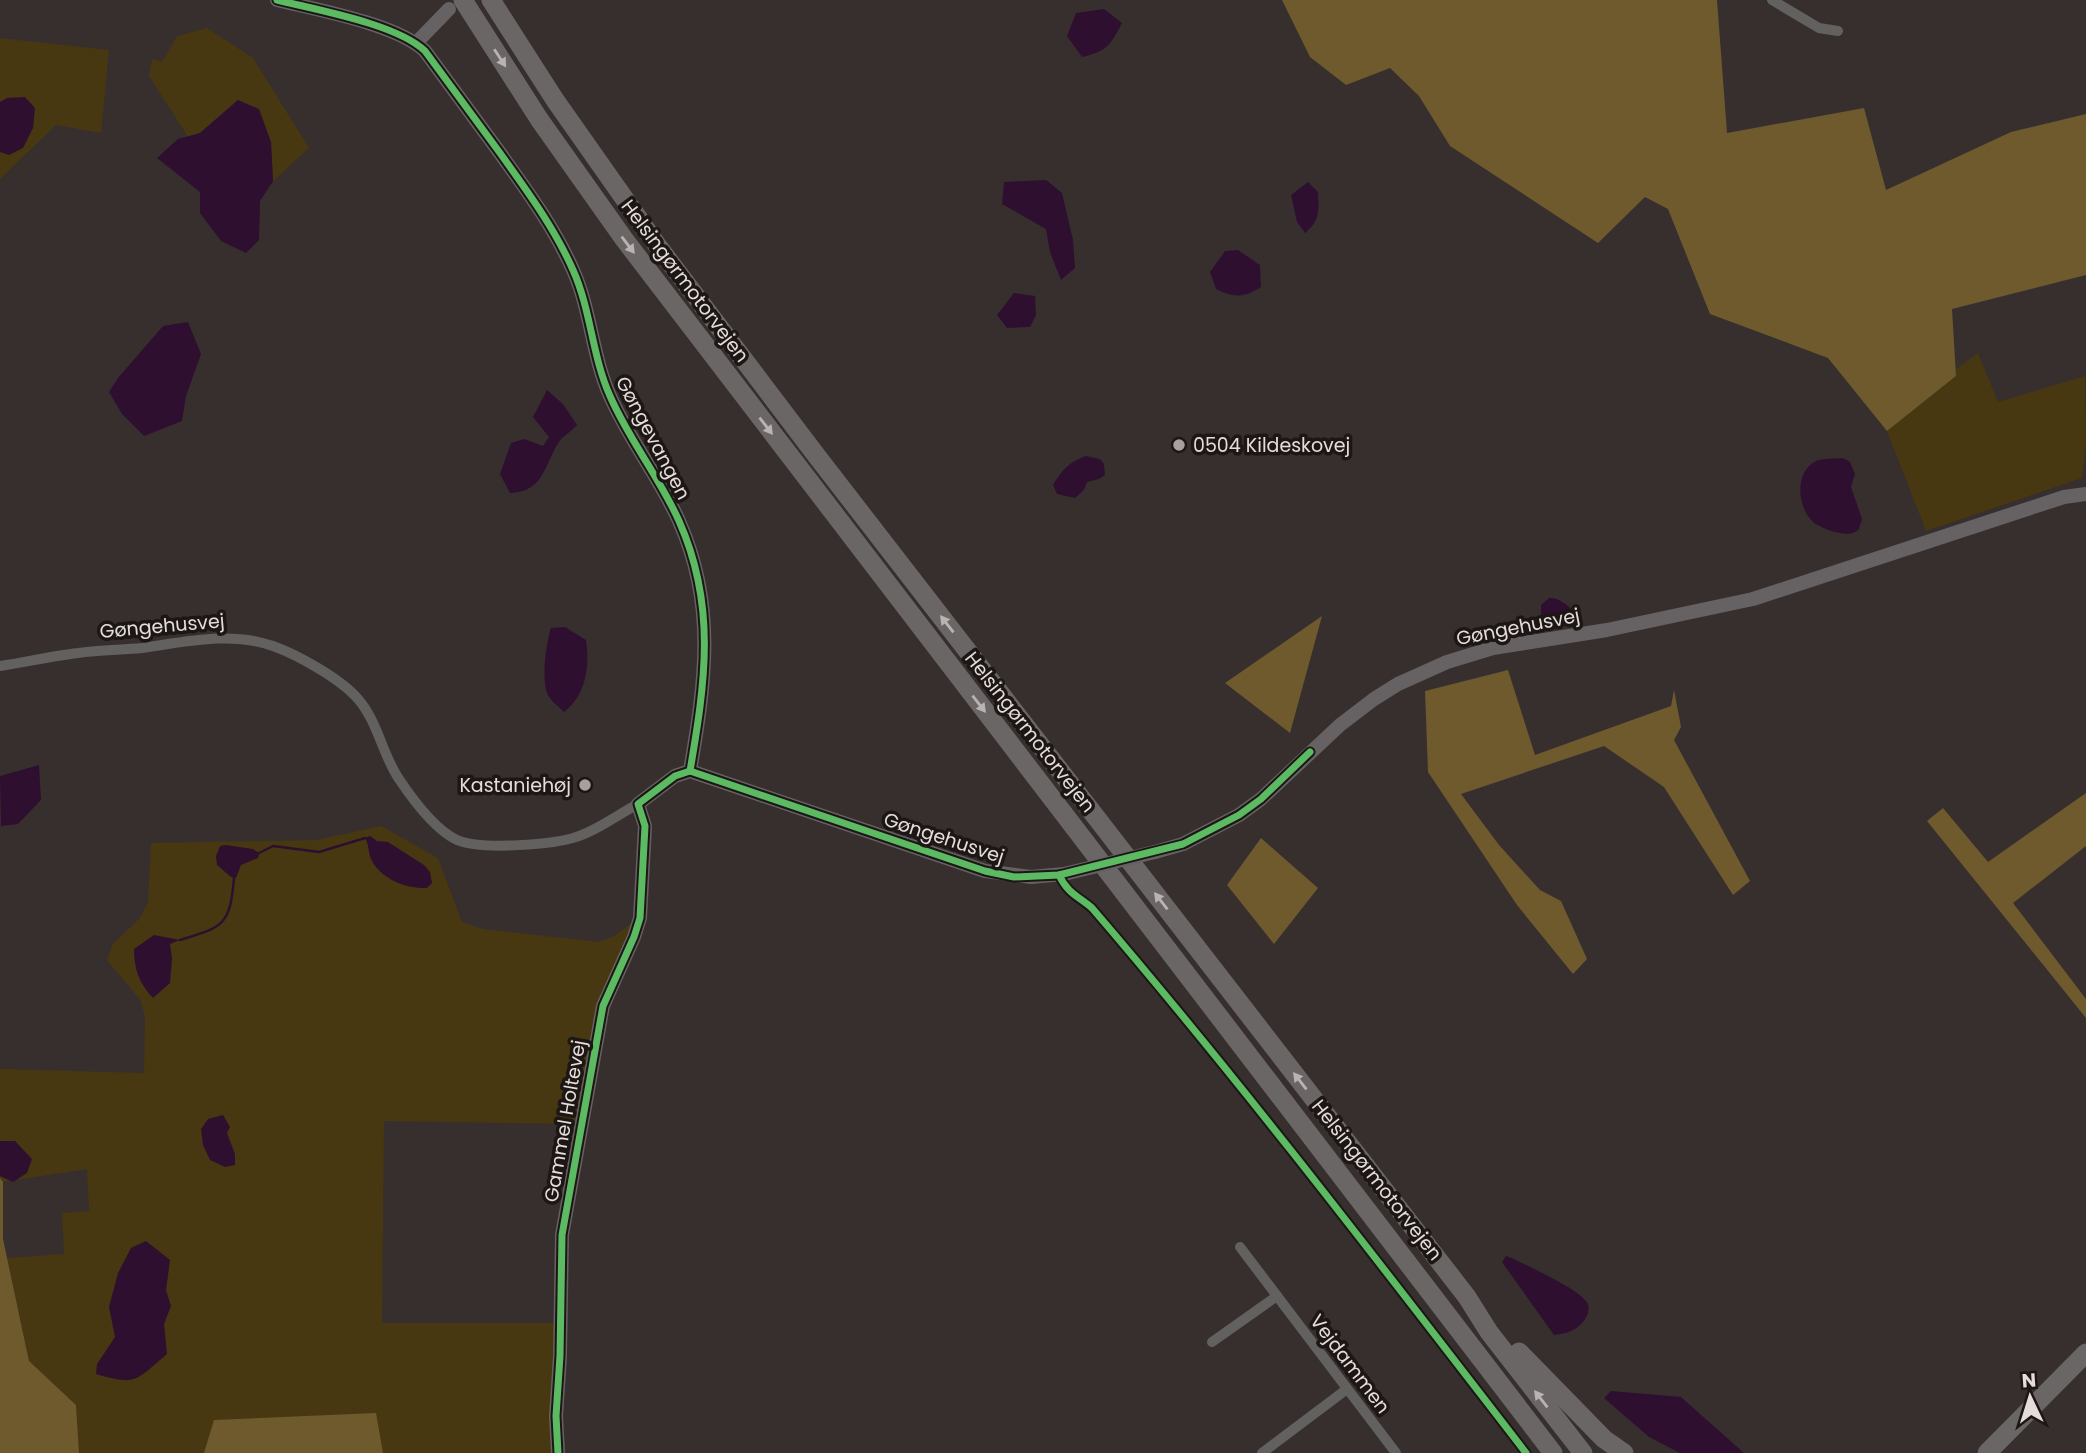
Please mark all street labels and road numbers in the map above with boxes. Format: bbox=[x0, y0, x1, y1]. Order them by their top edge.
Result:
street label: Helsingørmotorvejen bbox=[615, 194, 755, 368]
street label: Gøngevangen bbox=[609, 372, 697, 504]
street label: Gøngehusvej bbox=[1454, 602, 1582, 652]
street label: Gøngehusvej bbox=[98, 607, 226, 645]
street label: Helsingørmotorvejen bbox=[959, 646, 1101, 818]
street label: Gøngehusvej bbox=[880, 806, 1008, 870]
street label: Gammel Holtevej bbox=[537, 1038, 593, 1204]
street label: Helsingørmotorvejen bbox=[1306, 1094, 1448, 1266]
street label: Vejdammen bbox=[1304, 1309, 1396, 1419]

